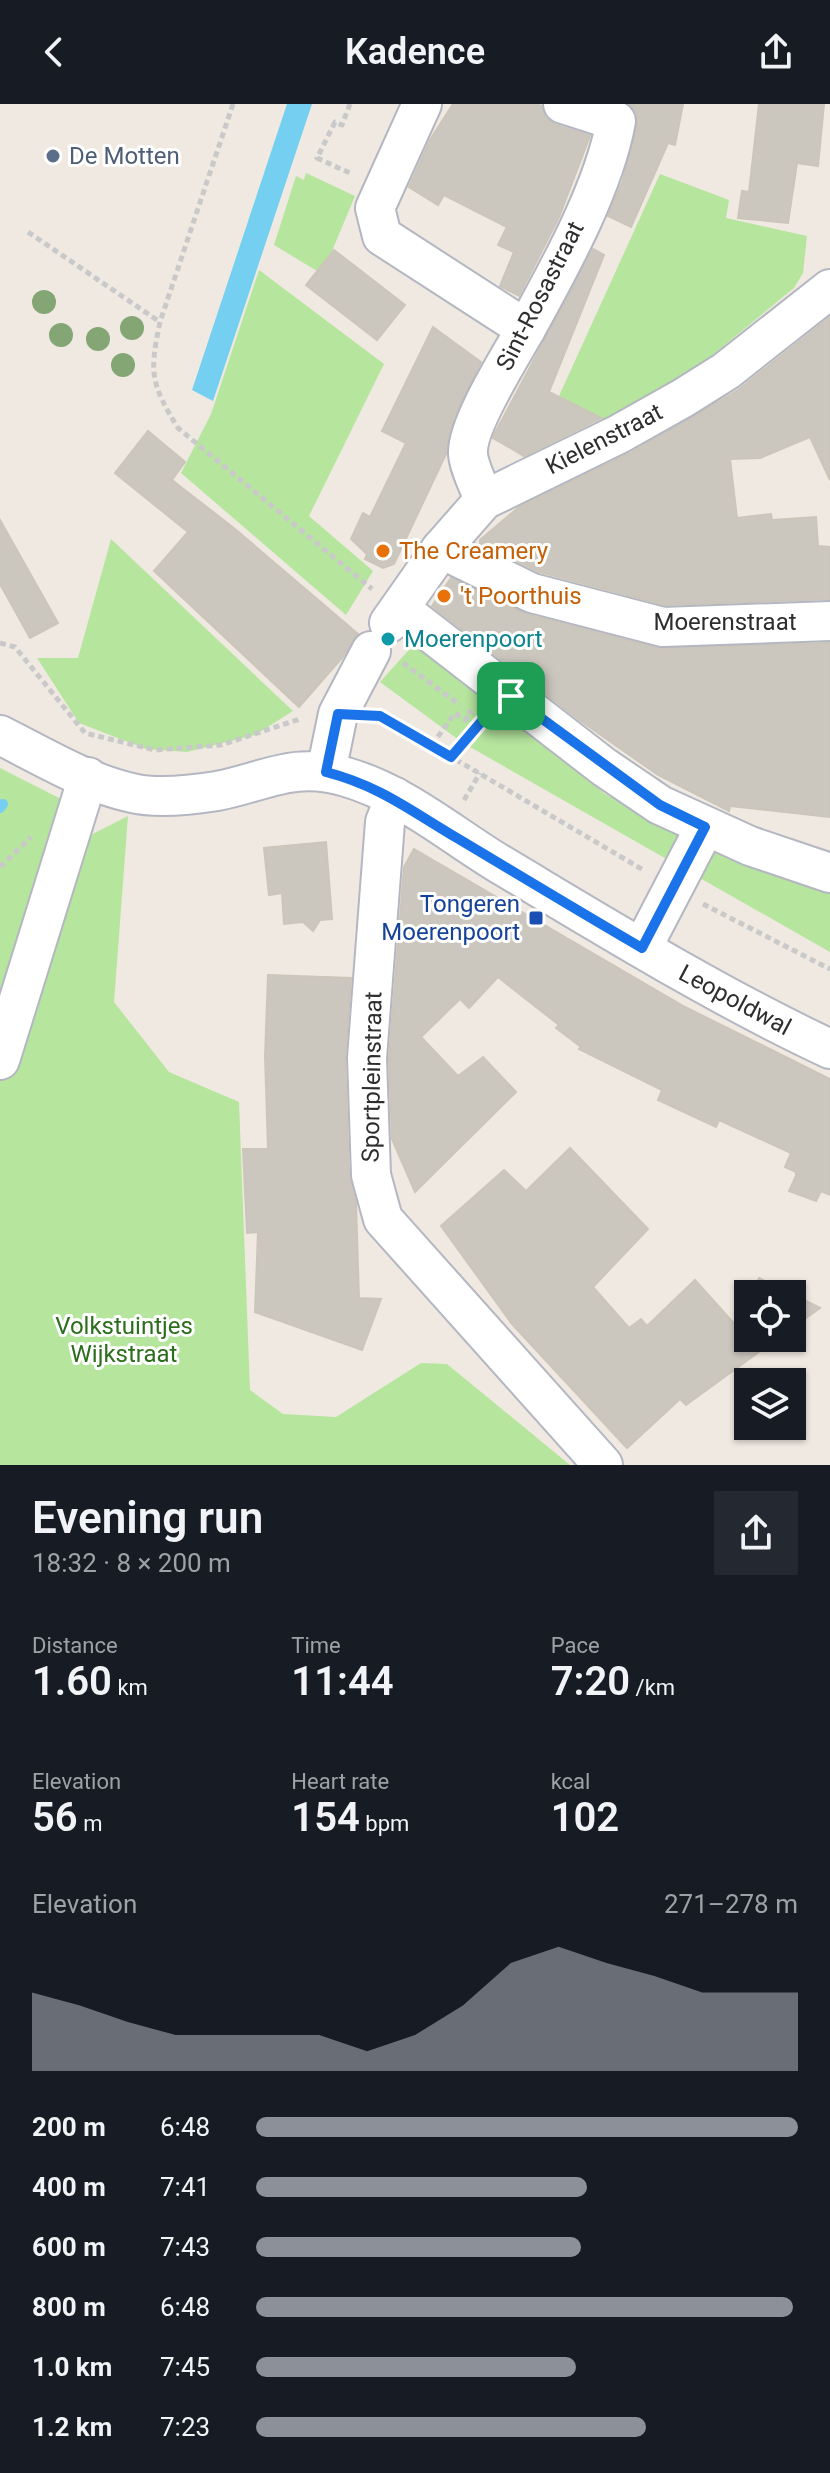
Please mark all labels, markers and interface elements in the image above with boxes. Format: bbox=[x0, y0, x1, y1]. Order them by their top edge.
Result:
icon: back bbox=[32, 30, 76, 74]
icon: share bbox=[754, 30, 798, 74]
text: Kadence bbox=[345, 31, 485, 73]
place label: De Motten bbox=[69, 142, 180, 170]
marker: De Motten bbox=[44, 147, 62, 165]
street label: Sint-Rosastraat bbox=[490, 217, 590, 375]
street label: Kielenstraat bbox=[541, 398, 667, 480]
place label: The Creamery bbox=[399, 537, 549, 565]
marker: The Creamery bbox=[374, 542, 392, 560]
place label: 't Poorthuis bbox=[460, 582, 582, 610]
marker: 't Poorthuis bbox=[435, 587, 453, 605]
street label: Moerenstraat bbox=[653, 608, 797, 636]
place label: Moerenpoort bbox=[404, 625, 543, 653]
marker: Moerenpoort bbox=[379, 630, 397, 648]
pin bbox=[477, 662, 545, 730]
icon: arrive bbox=[489, 674, 533, 718]
place label: Tongeren Moerenpoort bbox=[381, 890, 520, 946]
marker: Tongeren Moerenpoort bbox=[527, 909, 545, 927]
street label: Leopoldwal bbox=[674, 959, 796, 1041]
street label: Sportpleinstraat bbox=[357, 991, 387, 1163]
map controls bbox=[734, 1280, 806, 1440]
button: locate bbox=[734, 1280, 806, 1352]
park label: Volkstuintjes Wijkstraat bbox=[55, 1312, 193, 1368]
button: layers bbox=[734, 1368, 806, 1440]
button: share bbox=[714, 1491, 798, 1575]
text: Evening run bbox=[32, 1492, 263, 1544]
text: 18:32 · 8 × 200 m bbox=[32, 1548, 231, 1578]
text: Distance bbox=[32, 1633, 118, 1658]
text: Time bbox=[291, 1633, 341, 1658]
text: Pace bbox=[551, 1633, 600, 1658]
text: 1.60 bbox=[32, 1658, 112, 1705]
text: 11:44 bbox=[291, 1658, 394, 1705]
text: 7:20 bbox=[551, 1658, 630, 1705]
text: km bbox=[112, 1675, 148, 1700]
text: /km bbox=[630, 1675, 675, 1700]
text: Elevation bbox=[32, 1769, 121, 1794]
text: Heart rate bbox=[291, 1769, 389, 1794]
text: kcal bbox=[551, 1769, 590, 1794]
text: 56 bbox=[32, 1794, 78, 1841]
text: 154 bbox=[291, 1794, 360, 1841]
text: 102 bbox=[551, 1794, 619, 1841]
text: m bbox=[78, 1811, 102, 1836]
text: bpm bbox=[360, 1811, 409, 1836]
text: Elevation bbox=[32, 1889, 137, 1919]
text: 271–278 m bbox=[664, 1889, 798, 1919]
text: 200 m bbox=[32, 2112, 106, 2142]
text: 6:48 bbox=[160, 2112, 210, 2142]
text: 400 m bbox=[32, 2172, 106, 2202]
text: 7:41 bbox=[160, 2172, 210, 2202]
text: 600 m bbox=[32, 2232, 106, 2262]
text: 7:43 bbox=[160, 2232, 210, 2262]
text: 800 m bbox=[32, 2292, 106, 2322]
text: 6:48 bbox=[160, 2292, 210, 2322]
text: 1.0 km bbox=[32, 2352, 112, 2382]
text: 7:45 bbox=[160, 2352, 210, 2382]
text: 1.2 km bbox=[32, 2412, 112, 2442]
text: 7:23 bbox=[160, 2412, 210, 2442]

